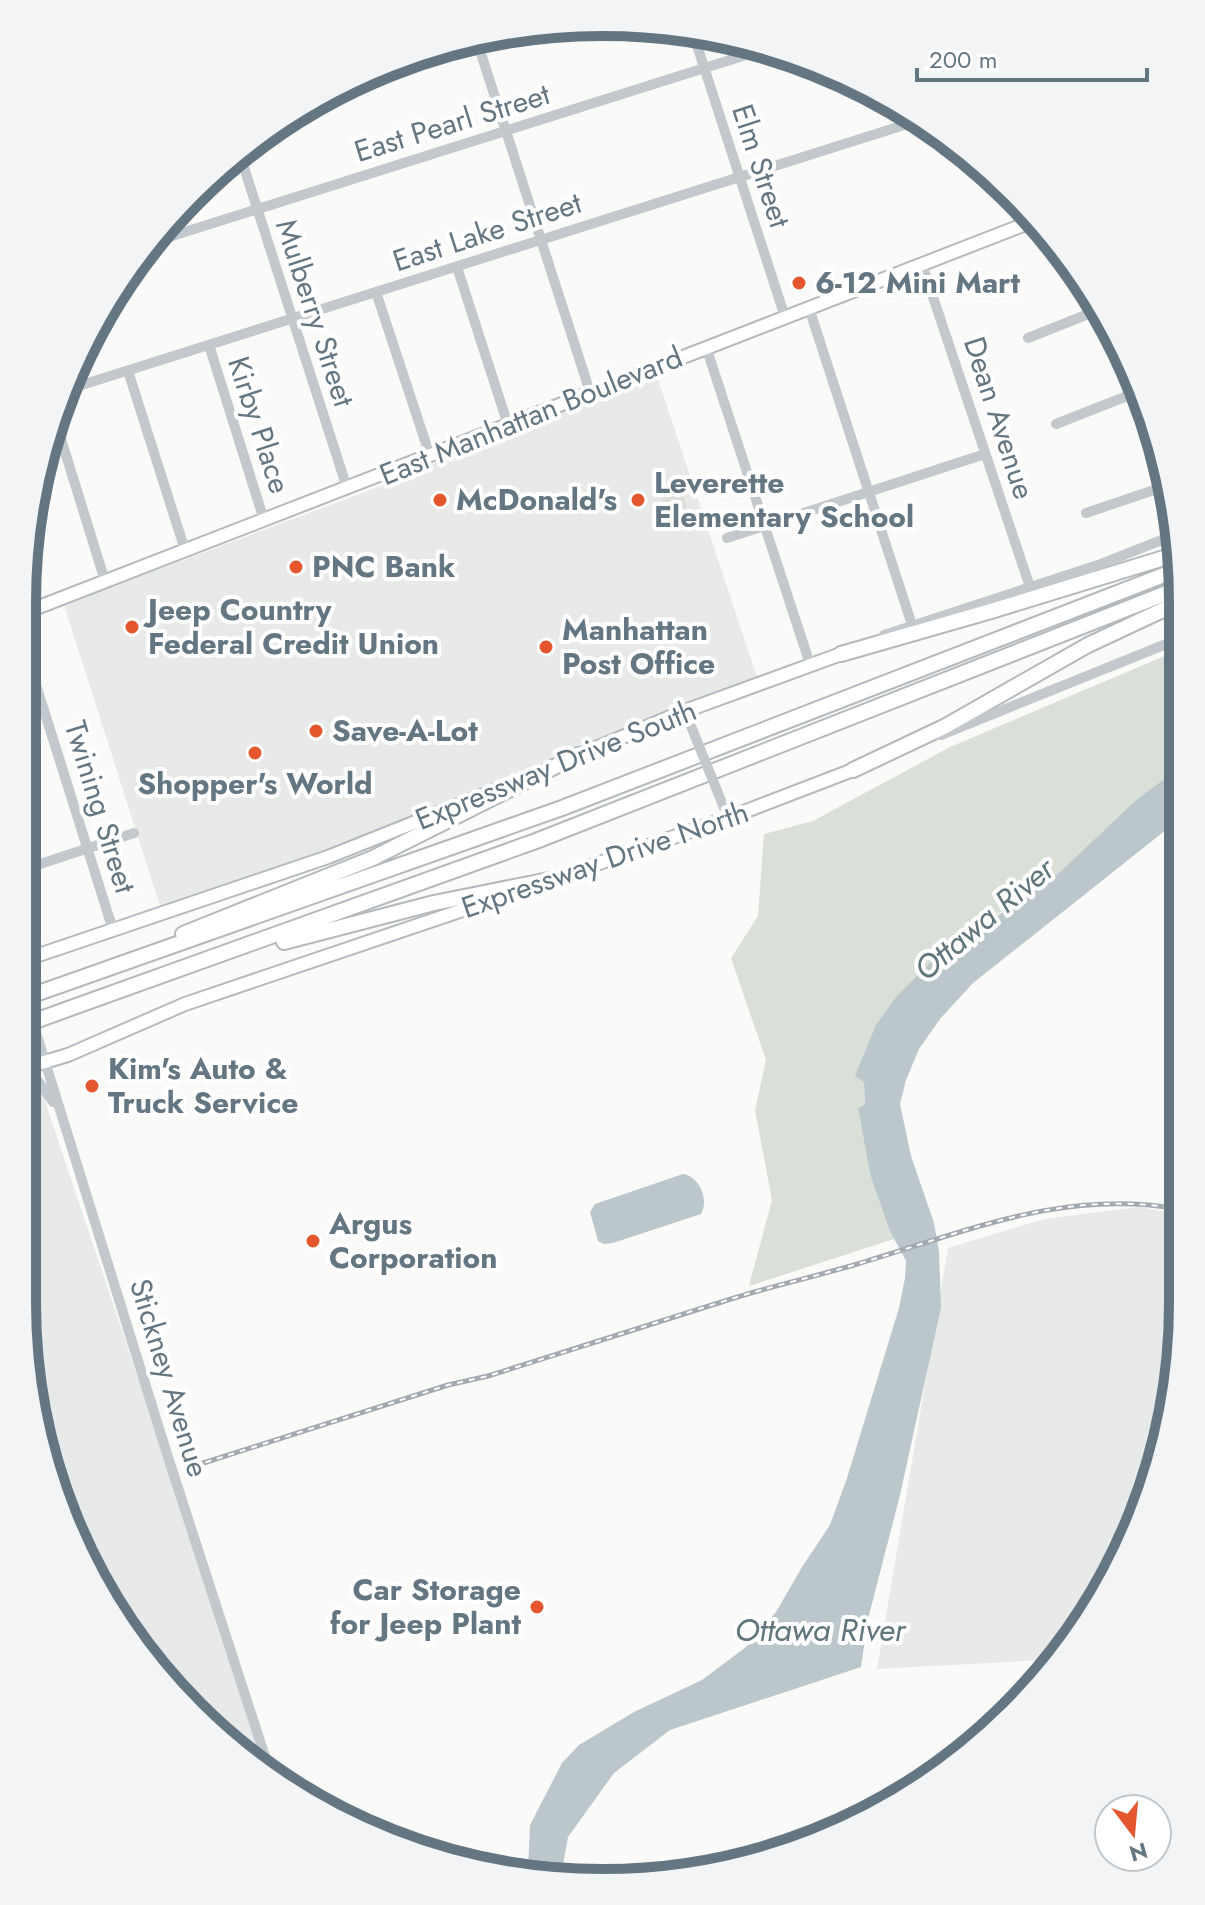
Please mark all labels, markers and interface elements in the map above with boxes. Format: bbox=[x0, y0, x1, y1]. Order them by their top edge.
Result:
scale bar bbox=[917, 32, 1147, 82]
text: 200 m bbox=[929, 42, 997, 77]
street label: East Pearl Street bbox=[349, 72, 556, 173]
street label: Elm Street bbox=[721, 99, 802, 234]
street label: East Lake Street bbox=[387, 181, 587, 282]
street label: Mulberry Street bbox=[265, 214, 366, 413]
place label: 6-12 Mini Mart bbox=[815, 261, 1020, 304]
marker: 6-12 Mini Mart bbox=[790, 274, 808, 292]
street label: Dean Avenue bbox=[953, 331, 1046, 505]
street label: East Manhattan Boulevard bbox=[373, 335, 689, 496]
street label: Kirby Place bbox=[217, 351, 302, 499]
place label: Leverette Elementary School bbox=[654, 461, 914, 538]
place label: McDonald's bbox=[456, 478, 617, 521]
marker: McDonald's bbox=[431, 491, 449, 509]
marker: Leverette Elementary School bbox=[629, 491, 647, 509]
place label: PNC Bank bbox=[312, 545, 456, 588]
marker: PNC Bank bbox=[287, 558, 305, 576]
place label: Jeep Country Federal Credit Union bbox=[143, 588, 439, 665]
place label: Manhattan Post Office bbox=[562, 608, 715, 685]
marker: Jeep Country Federal Credit Union bbox=[123, 618, 141, 636]
marker: Manhattan Post Office bbox=[537, 638, 555, 656]
street label: Expressway Drive South bbox=[409, 688, 703, 841]
place label: Save-A-Lot bbox=[332, 709, 478, 752]
street label: Twining Street bbox=[54, 715, 147, 899]
marker: Save-A-Lot bbox=[307, 722, 325, 740]
marker: Shopper's World bbox=[246, 744, 264, 762]
place label: Shopper's World bbox=[137, 762, 373, 805]
street label: Expressway Drive North bbox=[456, 790, 754, 929]
water label: Ottawa River bbox=[904, 845, 1066, 991]
place label: Kim's Auto & Truck Service bbox=[108, 1047, 298, 1124]
marker: Kim's Auto & Truck Service bbox=[83, 1077, 101, 1095]
place label: Argus Corporation bbox=[328, 1202, 498, 1279]
marker: Argus Corporation bbox=[304, 1232, 322, 1250]
street label: Stickney Avenue bbox=[119, 1273, 220, 1482]
place label: Car Storage for Jeep Plant bbox=[330, 1568, 521, 1645]
marker: Car Storage for Jeep Plant bbox=[528, 1598, 546, 1616]
water label: Ottawa River bbox=[735, 1607, 908, 1653]
north arrow bbox=[1093, 1793, 1173, 1873]
text: N bbox=[1126, 1834, 1151, 1870]

